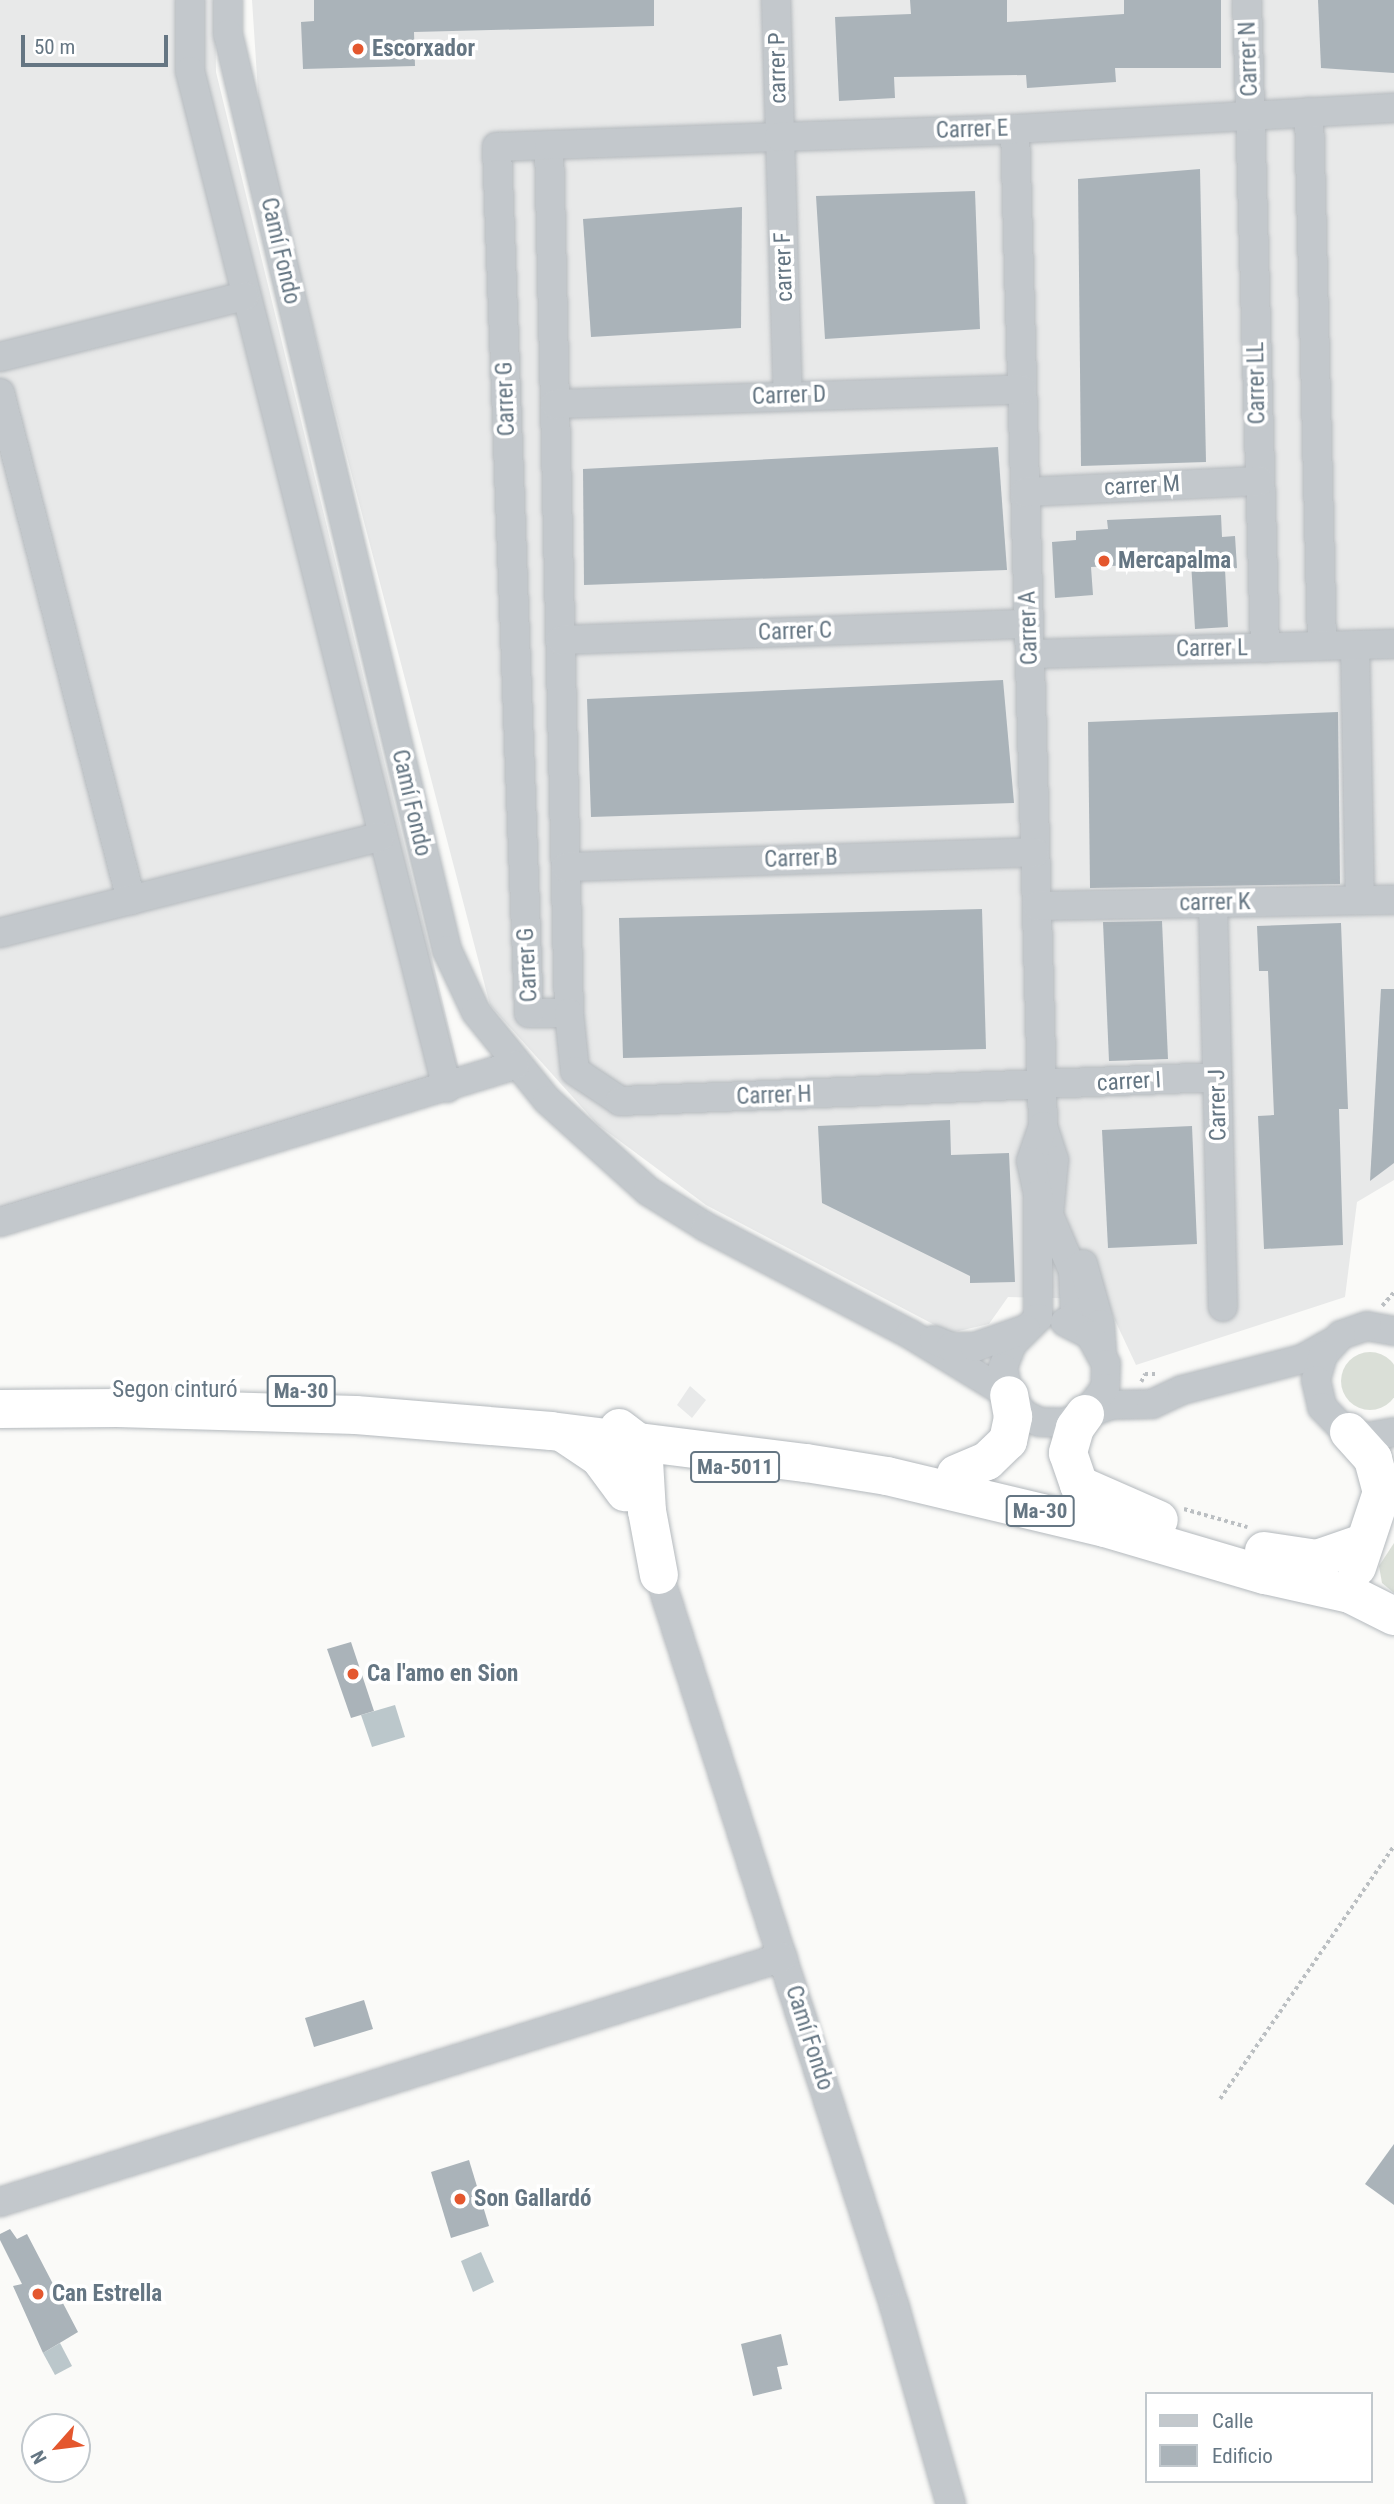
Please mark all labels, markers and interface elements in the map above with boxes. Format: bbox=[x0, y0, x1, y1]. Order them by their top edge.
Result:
scale bar bbox=[24, 21, 172, 65]
street label: Carrer N bbox=[1234, 21, 1264, 97]
street label: carrer P bbox=[764, 32, 792, 104]
text: 50 m bbox=[34, 35, 75, 59]
place label: Escorxador bbox=[372, 35, 475, 63]
marker: Escorxador bbox=[350, 41, 366, 57]
street label: Carrer E bbox=[935, 115, 1009, 145]
street label: Camí Fondo bbox=[254, 195, 306, 307]
street label: carrer F bbox=[769, 232, 799, 302]
street label: Carrer LL bbox=[1242, 341, 1272, 425]
street label: Carrer G bbox=[491, 361, 521, 437]
street label: Carrer D bbox=[752, 381, 826, 411]
street label: carrer M bbox=[1103, 470, 1181, 502]
place label: Mercapalma bbox=[1118, 547, 1231, 575]
marker: Mercapalma bbox=[1096, 553, 1112, 569]
street label: Carrer A bbox=[1014, 590, 1044, 666]
street label: Carrer C bbox=[758, 617, 832, 647]
street label: Carrer L bbox=[1176, 635, 1248, 663]
street label: Camí Fondo bbox=[385, 747, 437, 859]
street label: Carrer B bbox=[764, 844, 838, 874]
street label: carrer K bbox=[1179, 889, 1251, 917]
street label: Carrer G bbox=[512, 927, 544, 1003]
street label: carrer I bbox=[1096, 1067, 1162, 1097]
street label: Carrer J bbox=[1204, 1069, 1232, 1141]
street label: Carrer H bbox=[736, 1081, 812, 1111]
road number: Ma-30 bbox=[266, 1374, 336, 1408]
street label: Segon cinturó bbox=[112, 1376, 238, 1404]
road number: Ma-5011 bbox=[690, 1450, 780, 1484]
road number: Ma-30 bbox=[1005, 1494, 1075, 1528]
place label: Ca l'amo en Sion bbox=[367, 1660, 518, 1688]
marker: Ca l'amo en Sion bbox=[345, 1666, 361, 1682]
street label: Camí Fondo bbox=[779, 1982, 839, 2094]
place label: Son Gallardó bbox=[474, 2185, 591, 2213]
marker: Son Gallardó bbox=[452, 2191, 468, 2207]
place label: Can Estrella bbox=[52, 2280, 162, 2308]
marker: Can Estrella bbox=[30, 2286, 46, 2302]
legend bbox=[1146, 2392, 1373, 2483]
text: Calle bbox=[1212, 2409, 1253, 2433]
north arrow bbox=[21, 2413, 91, 2483]
text: Edificio bbox=[1212, 2444, 1273, 2468]
text: N bbox=[26, 2447, 52, 2468]

